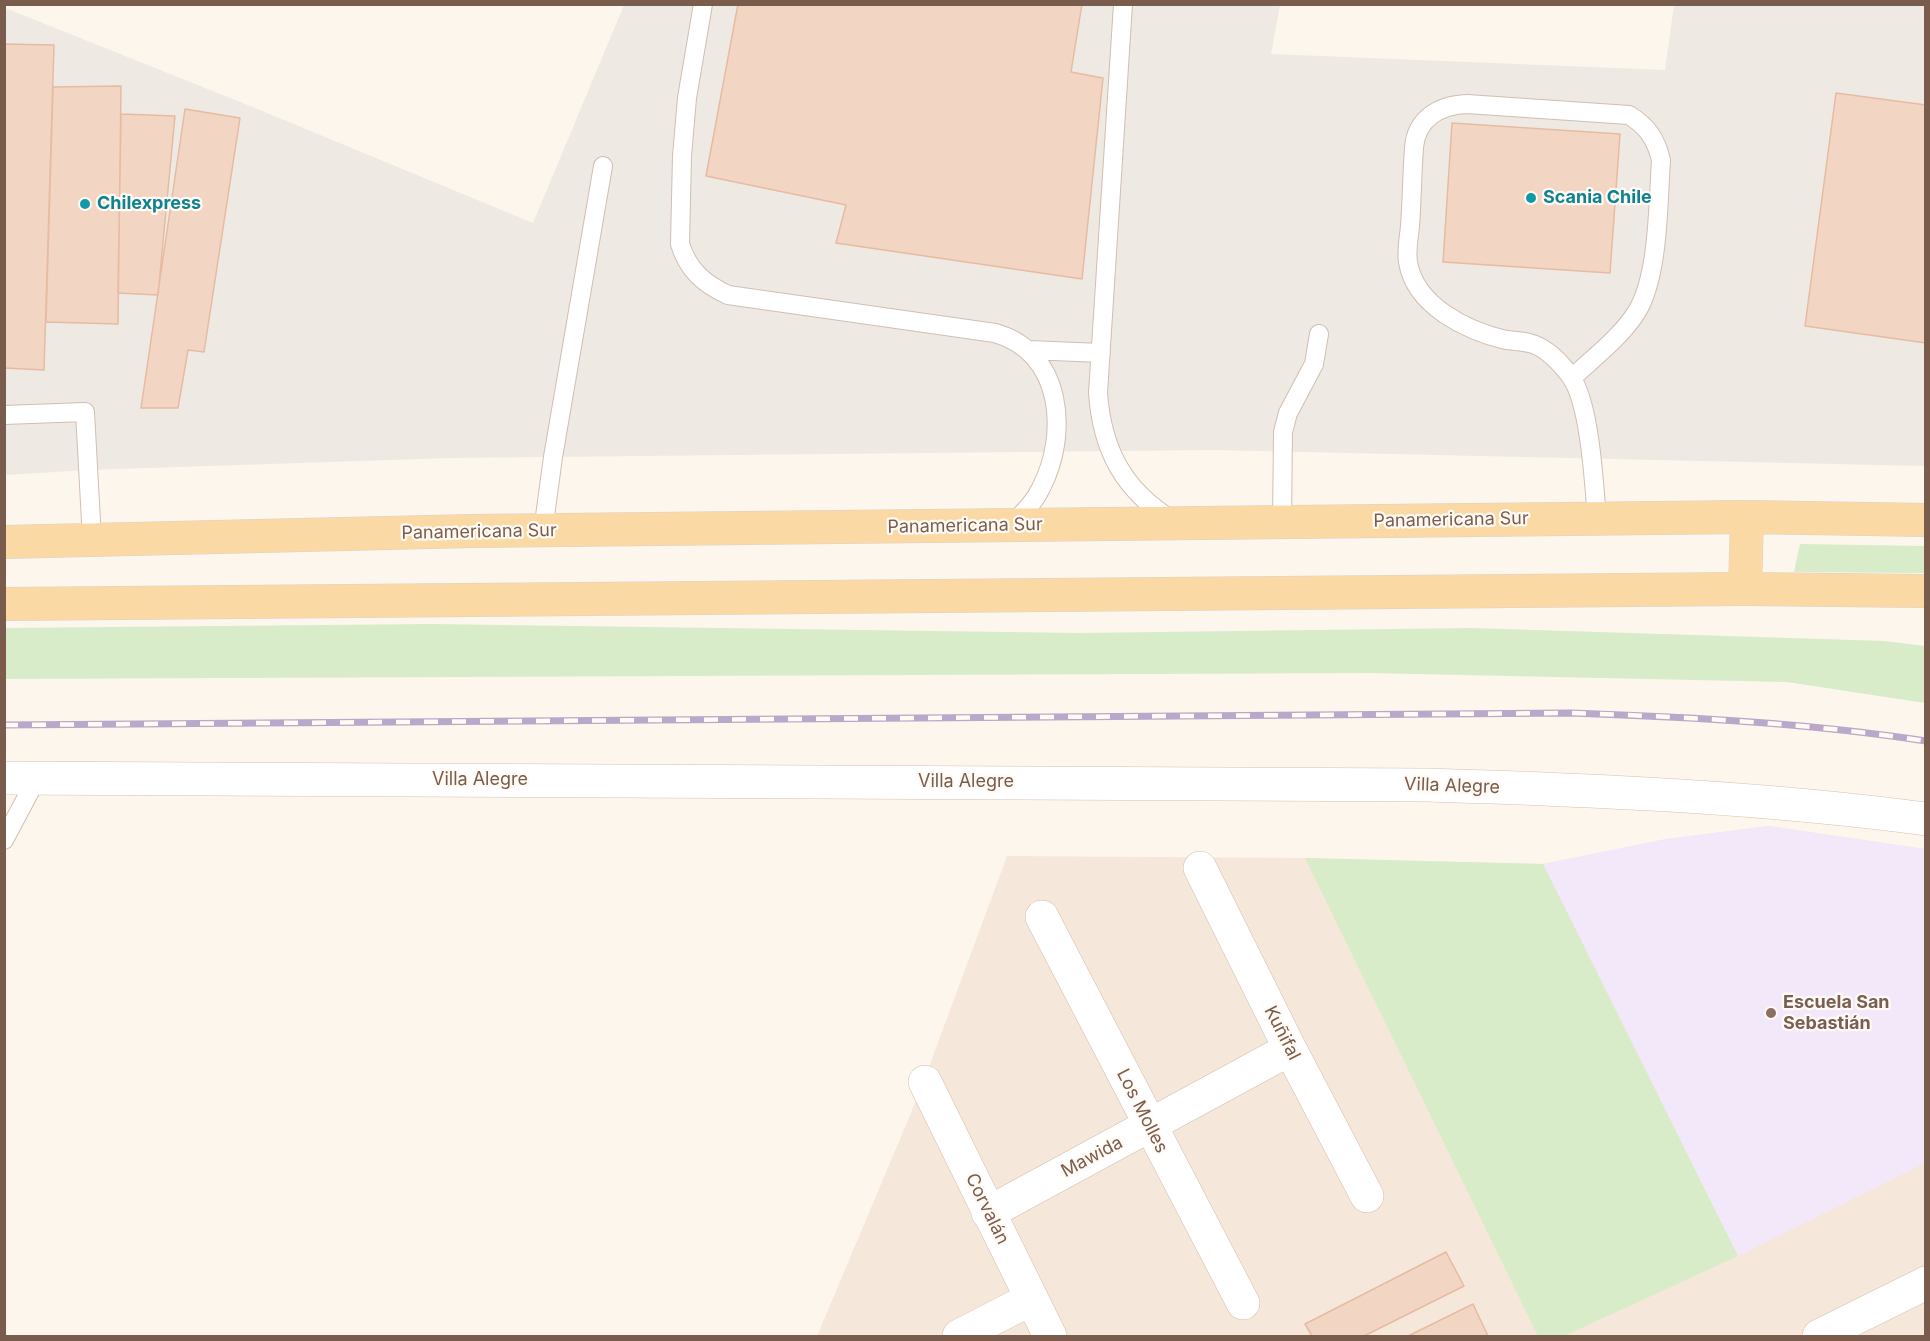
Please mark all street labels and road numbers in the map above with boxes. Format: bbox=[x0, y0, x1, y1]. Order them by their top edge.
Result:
street label: Panamericana Sur bbox=[1373, 508, 1529, 532]
street label: Panamericana Sur bbox=[887, 514, 1043, 538]
street label: Panamericana Sur bbox=[401, 520, 557, 544]
street label: Villa Alegre bbox=[432, 769, 528, 791]
street label: Villa Alegre bbox=[918, 771, 1014, 793]
street label: Villa Alegre bbox=[1404, 774, 1500, 798]
street label: Kuñifal bbox=[1259, 1002, 1305, 1064]
street label: Los Molles bbox=[1112, 1065, 1172, 1157]
street label: Mawida bbox=[1058, 1132, 1126, 1182]
street label: Corvalán bbox=[961, 1170, 1013, 1248]

